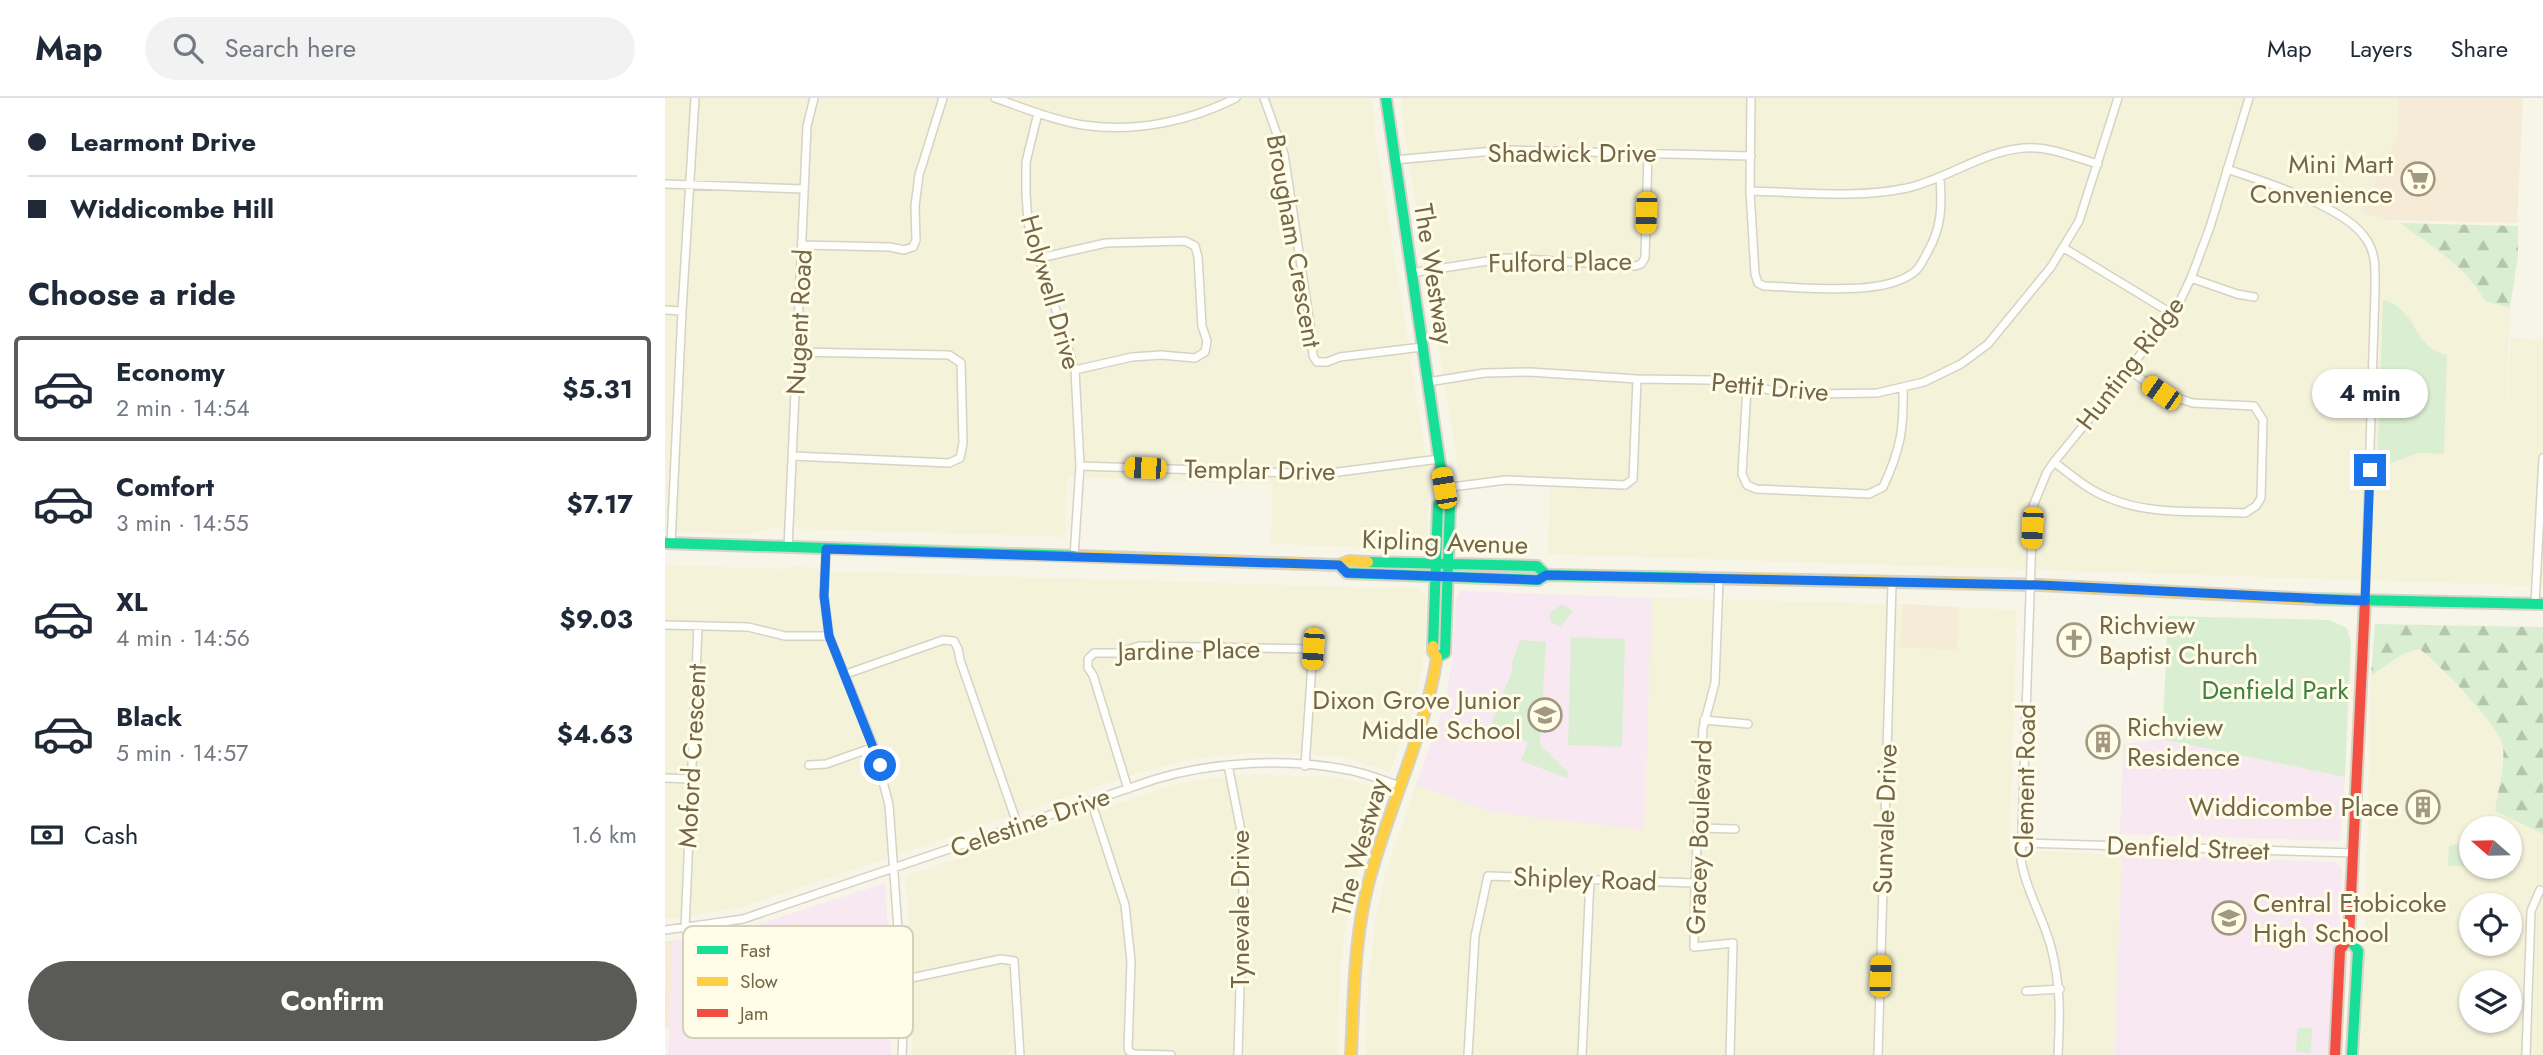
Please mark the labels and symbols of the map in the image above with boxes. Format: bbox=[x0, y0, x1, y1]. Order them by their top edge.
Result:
street label: Brougham Crescent bbox=[1257, 131, 1332, 351]
street label: Shadwick Drive bbox=[1487, 134, 1657, 172]
place label: Mini Mart Convenience bbox=[2250, 145, 2394, 213]
supermarket icon: Mini Mart Convenience bbox=[2399, 160, 2437, 198]
car bbox=[1635, 192, 1658, 234]
street label: The Westway bbox=[1404, 201, 1464, 348]
street label: Holywell Drive bbox=[1011, 210, 1091, 374]
street label: Fulford Place bbox=[1488, 242, 1632, 282]
street label: Nugent Road bbox=[776, 248, 822, 396]
street label: Hunting Ridge bbox=[2067, 288, 2193, 438]
street label: Pettit Drive bbox=[1710, 363, 1830, 411]
callout: 4 min bbox=[2312, 368, 2428, 418]
car bbox=[2138, 372, 2185, 414]
street label: Templar Drive bbox=[1184, 450, 1336, 490]
route end bbox=[2354, 454, 2386, 486]
car bbox=[1124, 457, 1167, 479]
car bbox=[1431, 465, 1458, 511]
car bbox=[2021, 506, 2044, 550]
street label: Kipling Avenue bbox=[1361, 520, 1529, 564]
place label: Richview Baptist Church bbox=[2099, 606, 2258, 674]
church icon: Richview Baptist Church bbox=[2055, 621, 2093, 659]
car bbox=[1302, 627, 1325, 671]
street label: Jardine Place bbox=[1114, 630, 1261, 670]
street label: Moford Crescent bbox=[668, 662, 716, 849]
park label: Denfield Park bbox=[2201, 671, 2349, 709]
place label: Dixon Grove Junior Middle School bbox=[1312, 681, 1521, 749]
school or university icon: Dixon Grove Junior Middle School bbox=[1526, 696, 1564, 734]
street label: Clement Road bbox=[2005, 703, 2045, 859]
place label: Richview Residence bbox=[2127, 708, 2240, 776]
building icon: Richview Residence bbox=[2084, 723, 2122, 761]
street label: Gracey Boulevard bbox=[1677, 739, 1721, 935]
street label: Sunvale Drive bbox=[1863, 743, 1907, 895]
route start bbox=[864, 749, 896, 781]
street label: The Westway bbox=[1322, 773, 1398, 921]
street label: Celestine Drive bbox=[945, 777, 1115, 867]
place label: Widdicombe Place bbox=[2189, 788, 2399, 826]
building icon: Widdicombe Place bbox=[2404, 788, 2442, 826]
north arrow bbox=[2459, 816, 2522, 878]
street label: Denfield Street bbox=[2106, 826, 2271, 870]
street label: Tynevale Drive bbox=[1221, 830, 1259, 988]
street label: Shipley Road bbox=[1512, 858, 1658, 900]
place label: Central Etobicoke High School bbox=[2253, 884, 2447, 952]
school or university icon: Central Etobicoke High School bbox=[2210, 899, 2248, 937]
legend bbox=[683, 926, 913, 1038]
text: Fast bbox=[740, 937, 771, 964]
car bbox=[1869, 955, 1892, 997]
text: Slow bbox=[740, 968, 778, 995]
text: Jam bbox=[737, 1000, 769, 1027]

